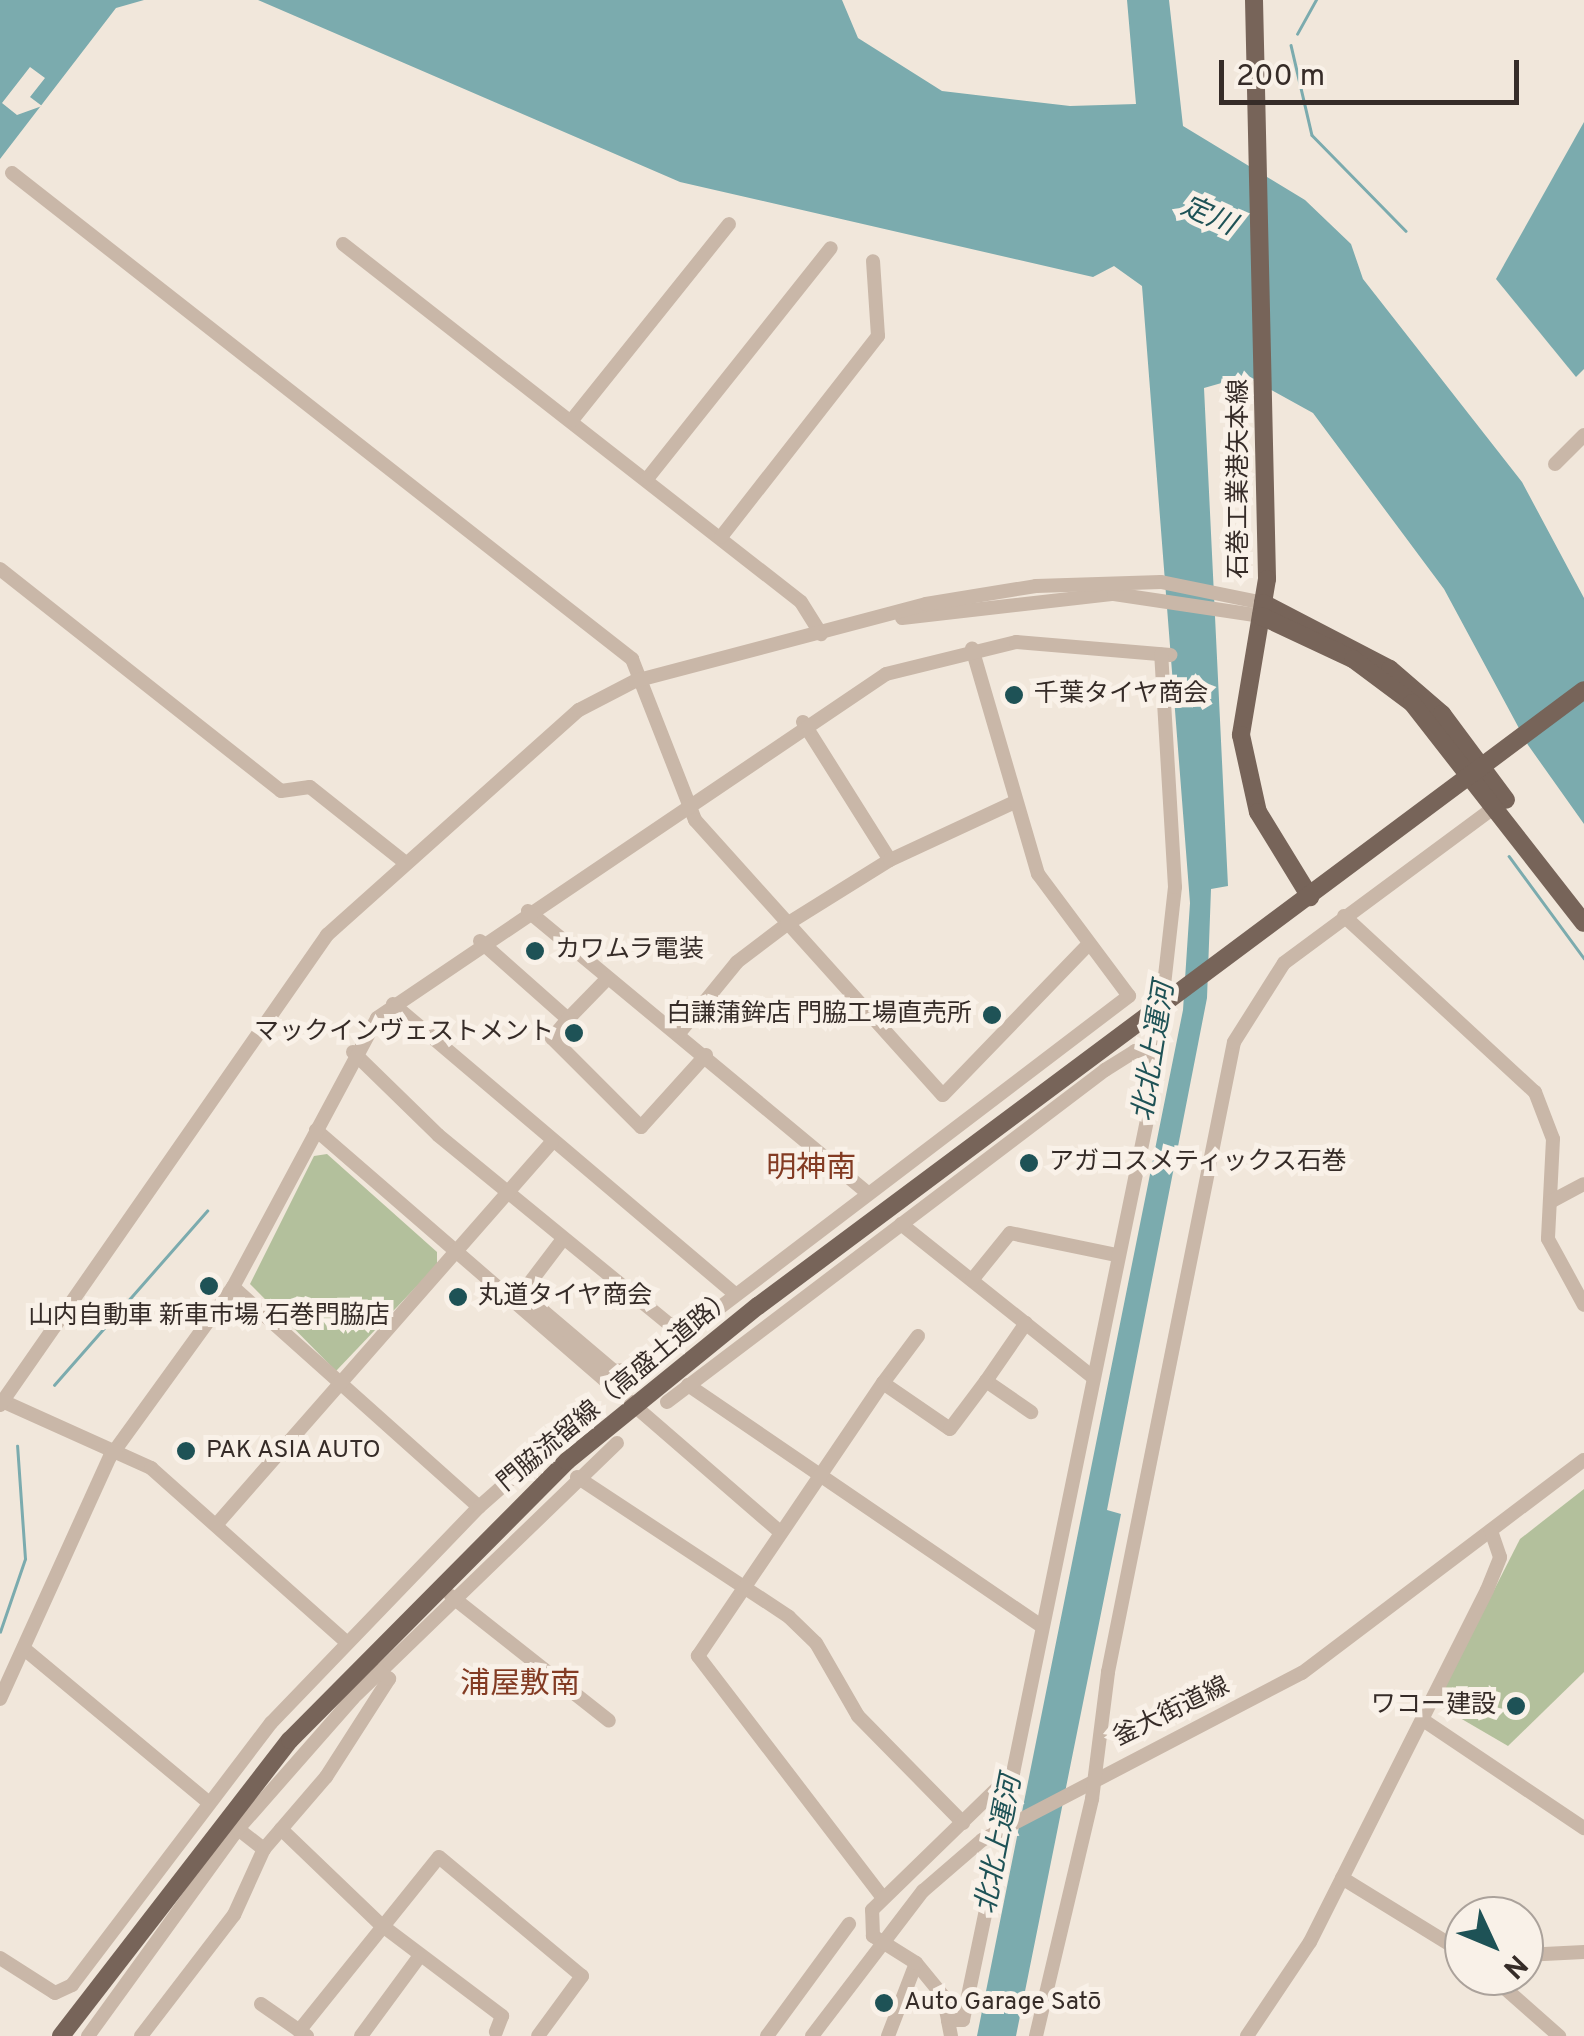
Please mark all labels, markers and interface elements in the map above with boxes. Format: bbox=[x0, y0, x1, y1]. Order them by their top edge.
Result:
scale bar bbox=[1224, 40, 1524, 102]
text: 200 m bbox=[1236, 59, 1325, 96]
water label: 定川 bbox=[1176, 190, 1240, 244]
street label: 石巻工業港矢本線 bbox=[1225, 379, 1255, 579]
place label: 千葉タイヤ商会 bbox=[1034, 680, 1209, 710]
marker: 千葉タイヤ商会 bbox=[1003, 684, 1025, 706]
place label: カワムラ電装 bbox=[555, 936, 705, 966]
marker: カワムラ電装 bbox=[524, 940, 546, 962]
water label: 北北上運河 bbox=[1127, 980, 1183, 1124]
place label: 白謙蒲鉾店 門脇工場直売所 bbox=[666, 1000, 972, 1030]
marker: 白謙蒲鉾店 門脇工場直売所 bbox=[981, 1004, 1003, 1026]
place label: マックインヴェストメント bbox=[254, 1018, 554, 1048]
marker: マックインヴェストメント bbox=[563, 1022, 585, 1044]
place label: アガコスメティックス石巻 bbox=[1049, 1148, 1349, 1178]
district label: 明神南 bbox=[766, 1152, 856, 1188]
marker: アガコスメティックス石巻 bbox=[1018, 1152, 1040, 1174]
marker: 山内自動車 新車市場 石巻門脇店 bbox=[198, 1275, 220, 1297]
place label: 丸道タイヤ商会 bbox=[478, 1282, 653, 1312]
street label: 門脇流留線（高盛土道路） bbox=[492, 1283, 742, 1499]
marker: 丸道タイヤ商会 bbox=[447, 1286, 469, 1308]
place label: 山内自動車 新車市場 石巻門脇店 bbox=[28, 1302, 390, 1332]
place label: PAK ASIA AUTO bbox=[206, 1436, 384, 1466]
marker: PAK ASIA AUTO bbox=[175, 1440, 197, 1462]
district label: 浦屋敷南 bbox=[460, 1668, 580, 1704]
street label: 釜大街道線 bbox=[1109, 1672, 1235, 1754]
place label: ワコー建設 bbox=[1371, 1691, 1496, 1721]
marker: ワコー建設 bbox=[1505, 1695, 1527, 1717]
water label: 北北上運河 bbox=[970, 1773, 1030, 1917]
north arrow bbox=[1444, 1896, 1544, 1996]
text: N bbox=[1494, 1946, 1534, 1985]
place label: Auto Garage Satō bbox=[904, 1988, 1102, 2018]
marker: Auto Garage Satō bbox=[873, 1992, 895, 2014]

